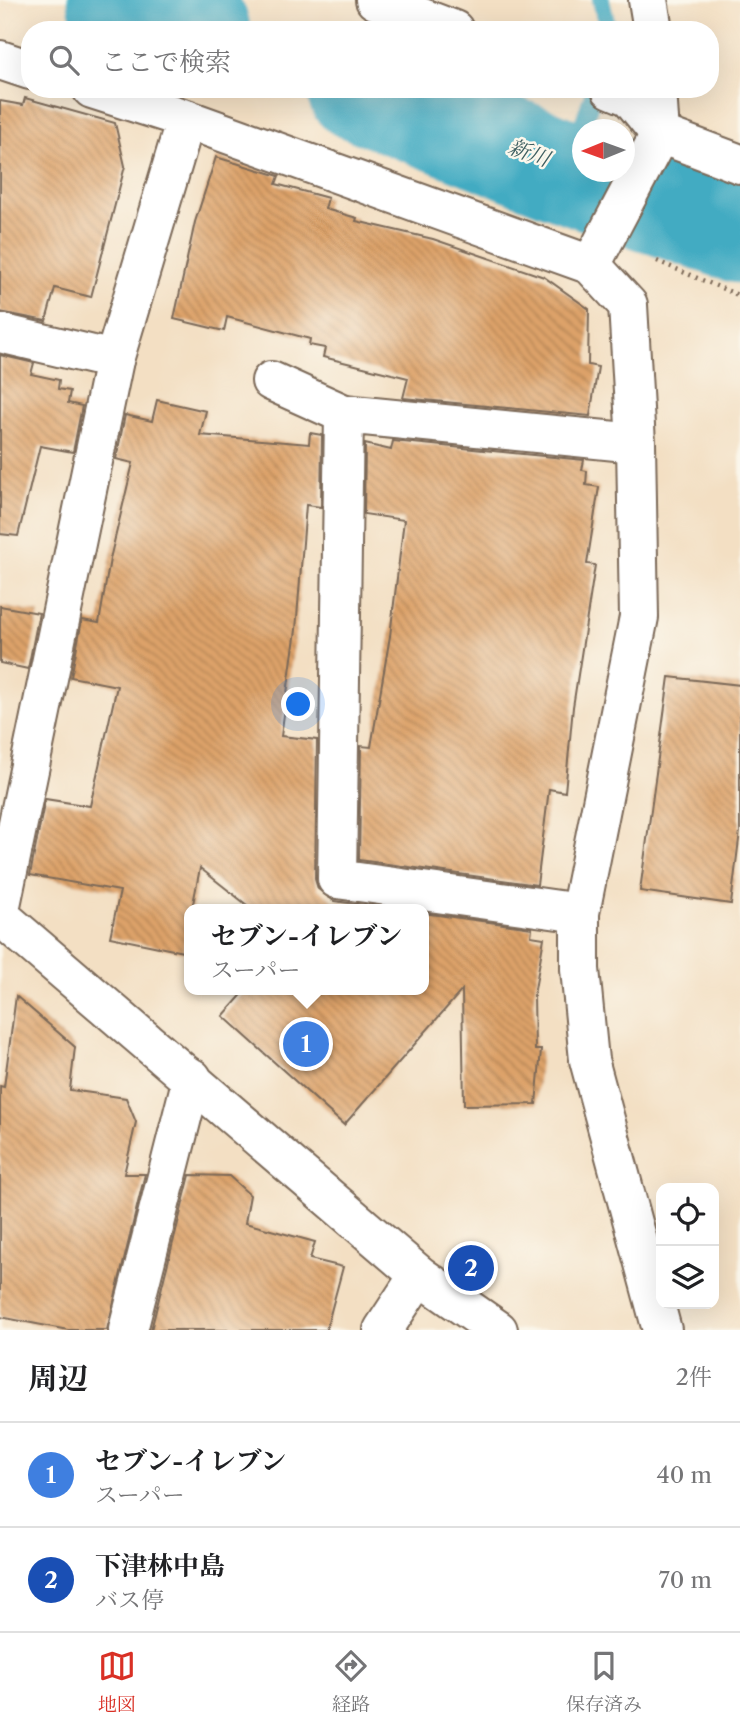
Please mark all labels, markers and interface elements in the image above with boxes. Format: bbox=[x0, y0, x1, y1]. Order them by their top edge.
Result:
search box bbox=[21, 21, 719, 98]
icon: search bbox=[45, 41, 83, 79]
text: ここで検索 bbox=[101, 46, 231, 78]
north arrow bbox=[572, 119, 635, 182]
water label: 新川 bbox=[505, 134, 555, 172]
your location bbox=[281, 687, 315, 721]
popup bbox=[184, 904, 429, 995]
text: セブン-イレブン bbox=[211, 920, 402, 952]
text: スーパー bbox=[211, 956, 301, 984]
pin: 1 bbox=[283, 1018, 329, 1070]
map controls bbox=[656, 1183, 719, 1309]
button: locate bbox=[656, 1183, 719, 1246]
pin: 2 bbox=[448, 1242, 494, 1294]
button: layers bbox=[656, 1246, 719, 1309]
text: 周辺 bbox=[28, 1360, 88, 1397]
text: 2件 bbox=[676, 1363, 712, 1391]
text: セブン-イレブン bbox=[95, 1445, 286, 1477]
text: 1 bbox=[46, 1461, 56, 1489]
text: 40 m bbox=[657, 1461, 712, 1489]
text: スーパー bbox=[95, 1481, 185, 1509]
text: 下津林中島 bbox=[95, 1550, 225, 1582]
text: 2 bbox=[44, 1566, 58, 1594]
text: 70 m bbox=[659, 1566, 712, 1594]
text: バス停 bbox=[95, 1586, 164, 1614]
tab: 地図 bbox=[98, 1647, 136, 1716]
tab: 経路 bbox=[332, 1647, 370, 1716]
tab: 保存済み bbox=[566, 1647, 642, 1716]

